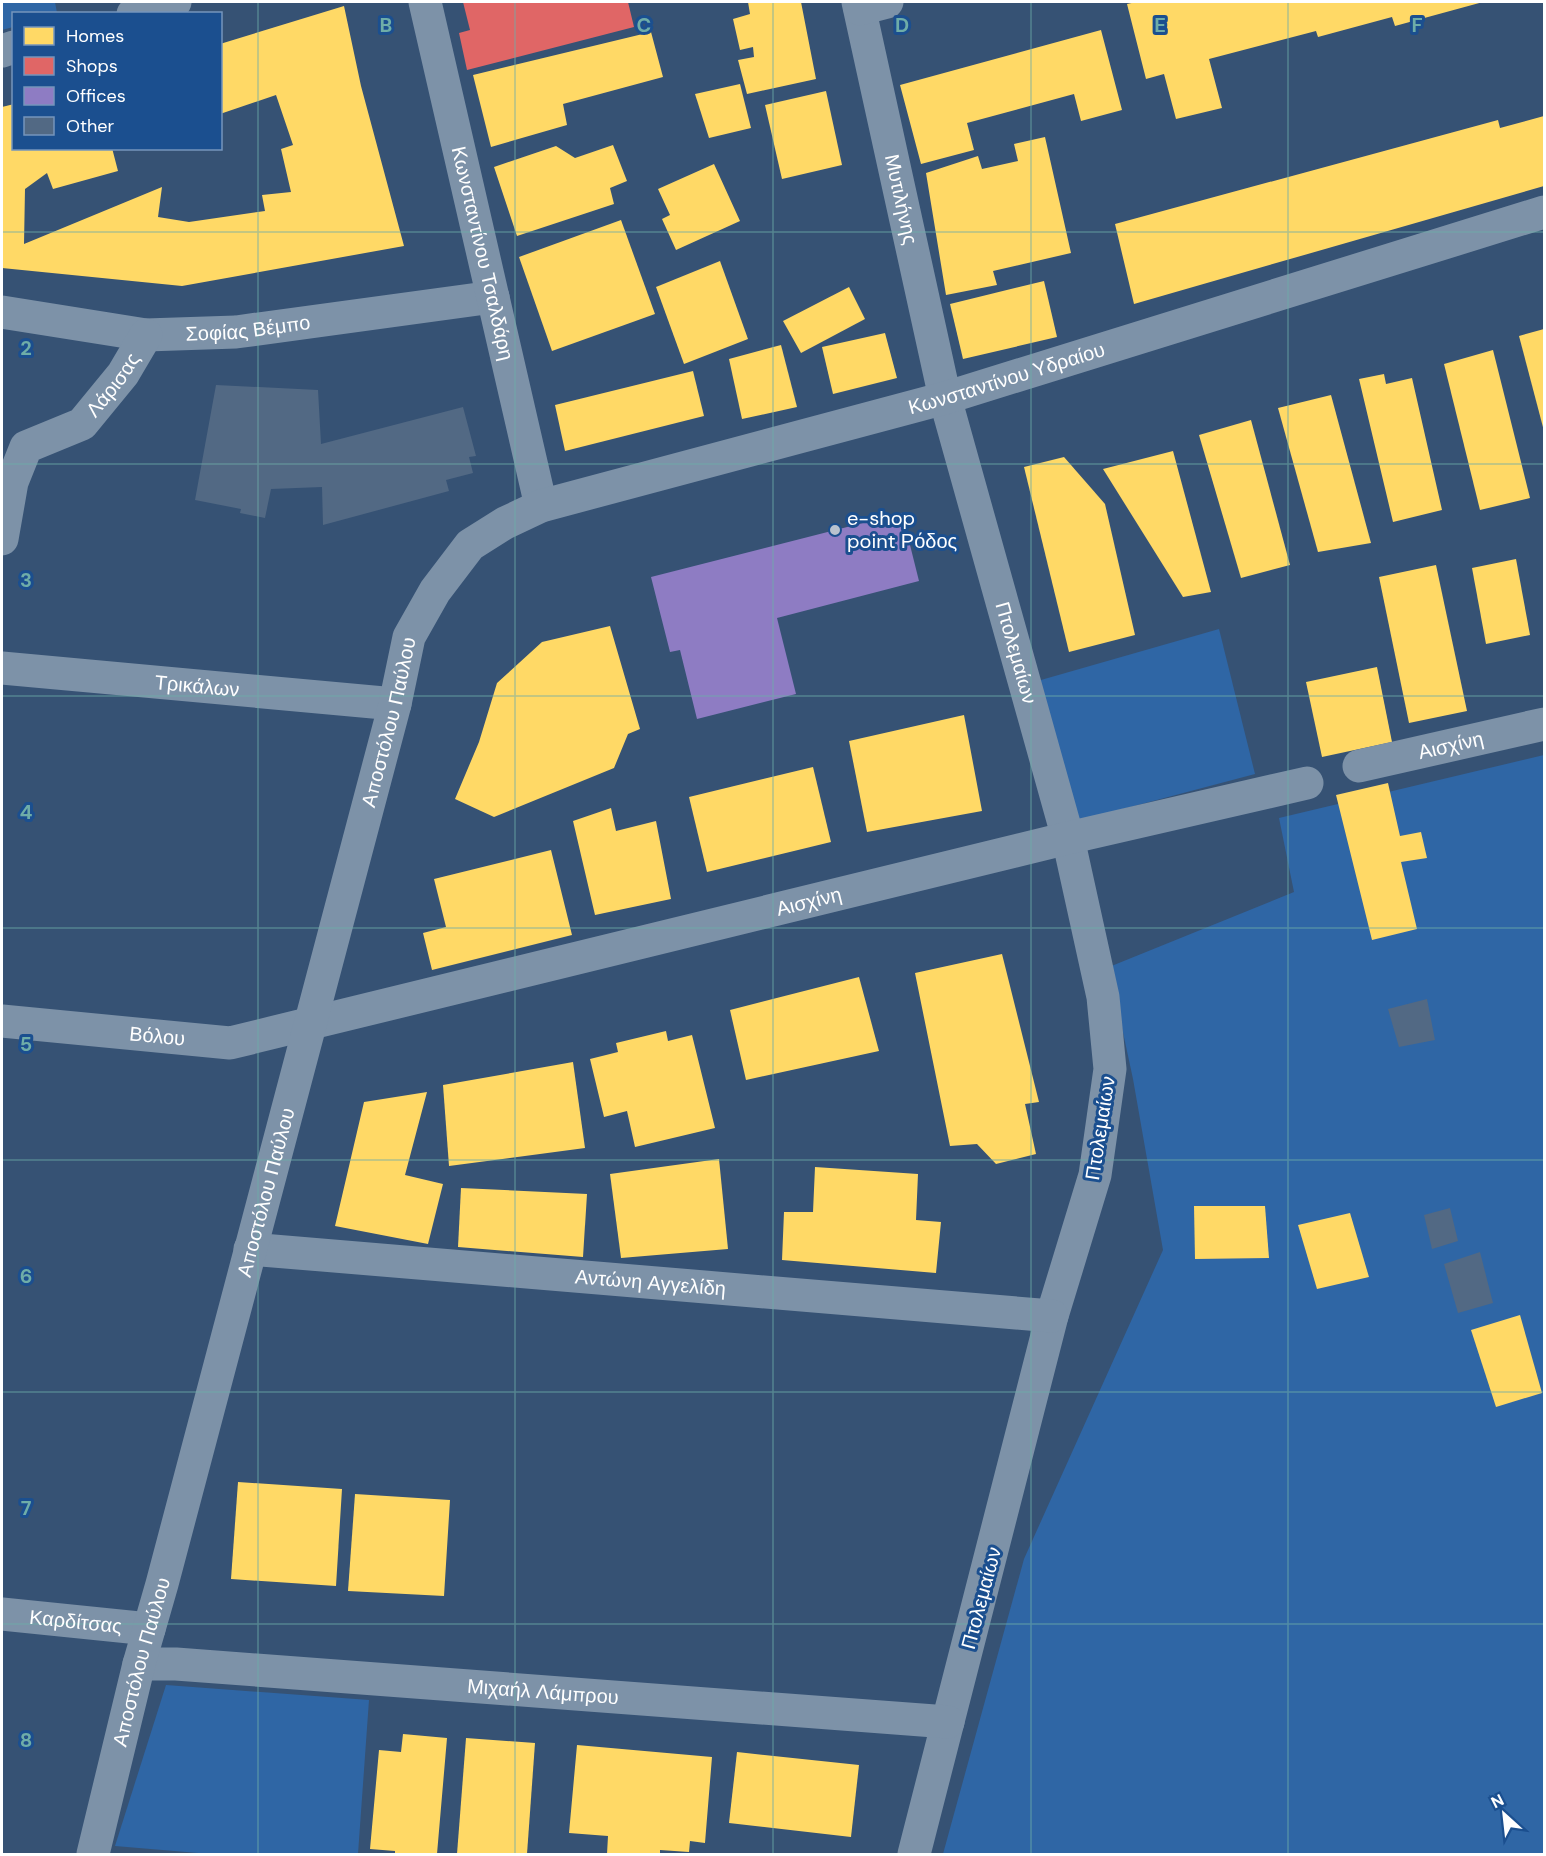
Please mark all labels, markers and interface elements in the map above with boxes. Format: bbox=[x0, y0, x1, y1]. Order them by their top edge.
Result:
legend bbox=[12, 12, 222, 150]
text: B bbox=[380, 12, 392, 38]
text: C bbox=[637, 12, 651, 38]
text: D bbox=[895, 12, 909, 38]
text: E bbox=[1154, 12, 1166, 38]
text: F bbox=[1411, 12, 1423, 38]
text: Homes bbox=[66, 24, 124, 48]
text: Shops bbox=[66, 54, 118, 78]
text: Offices bbox=[66, 84, 126, 108]
text: Other bbox=[66, 114, 115, 138]
street label: Κωνσταντίνου Τσαλδάρη bbox=[446, 144, 520, 363]
street label: Μυτιλήνης bbox=[879, 152, 924, 247]
street label: Σοφίας Βέμπο bbox=[185, 309, 312, 347]
text: 2 bbox=[20, 335, 32, 361]
street label: Κωνσταντίνου Υδραίου bbox=[905, 336, 1108, 420]
street label: Λάρισας bbox=[80, 348, 146, 422]
place label: e-shop point Ρόδος bbox=[847, 505, 958, 554]
marker: e-shop point Ρόδος bbox=[828, 523, 842, 537]
text: 3 bbox=[20, 567, 32, 593]
street label: Πτολεμαίων bbox=[990, 599, 1043, 707]
street label: Αποστόλου Παύλου bbox=[355, 635, 422, 810]
street label: Τρικάλων bbox=[154, 669, 241, 703]
street label: Αισχίνη bbox=[1416, 725, 1486, 765]
text: 4 bbox=[20, 799, 33, 825]
street label: Αισχίνη bbox=[774, 881, 844, 922]
street label: Βόλου bbox=[128, 1020, 186, 1052]
text: 5 bbox=[20, 1031, 32, 1057]
street label: Πτολεμαίων bbox=[1079, 1074, 1121, 1182]
street label: Αποστόλου Παύλου bbox=[231, 1105, 301, 1280]
text: 6 bbox=[20, 1263, 32, 1289]
street label: Αντώνη Αγγελίδη bbox=[574, 1263, 727, 1302]
text: 7 bbox=[21, 1495, 32, 1521]
street label: Πτολεμαίων bbox=[955, 1544, 1007, 1652]
street label: Αποστόλου Παύλου bbox=[106, 1575, 176, 1749]
street label: Καρδίτσας bbox=[28, 1604, 123, 1639]
street label: Μιχαήλ Λάμπρου bbox=[466, 1673, 620, 1710]
text: 8 bbox=[20, 1727, 32, 1753]
north arrow bbox=[1474, 1784, 1534, 1844]
text: N bbox=[1487, 1789, 1507, 1813]

